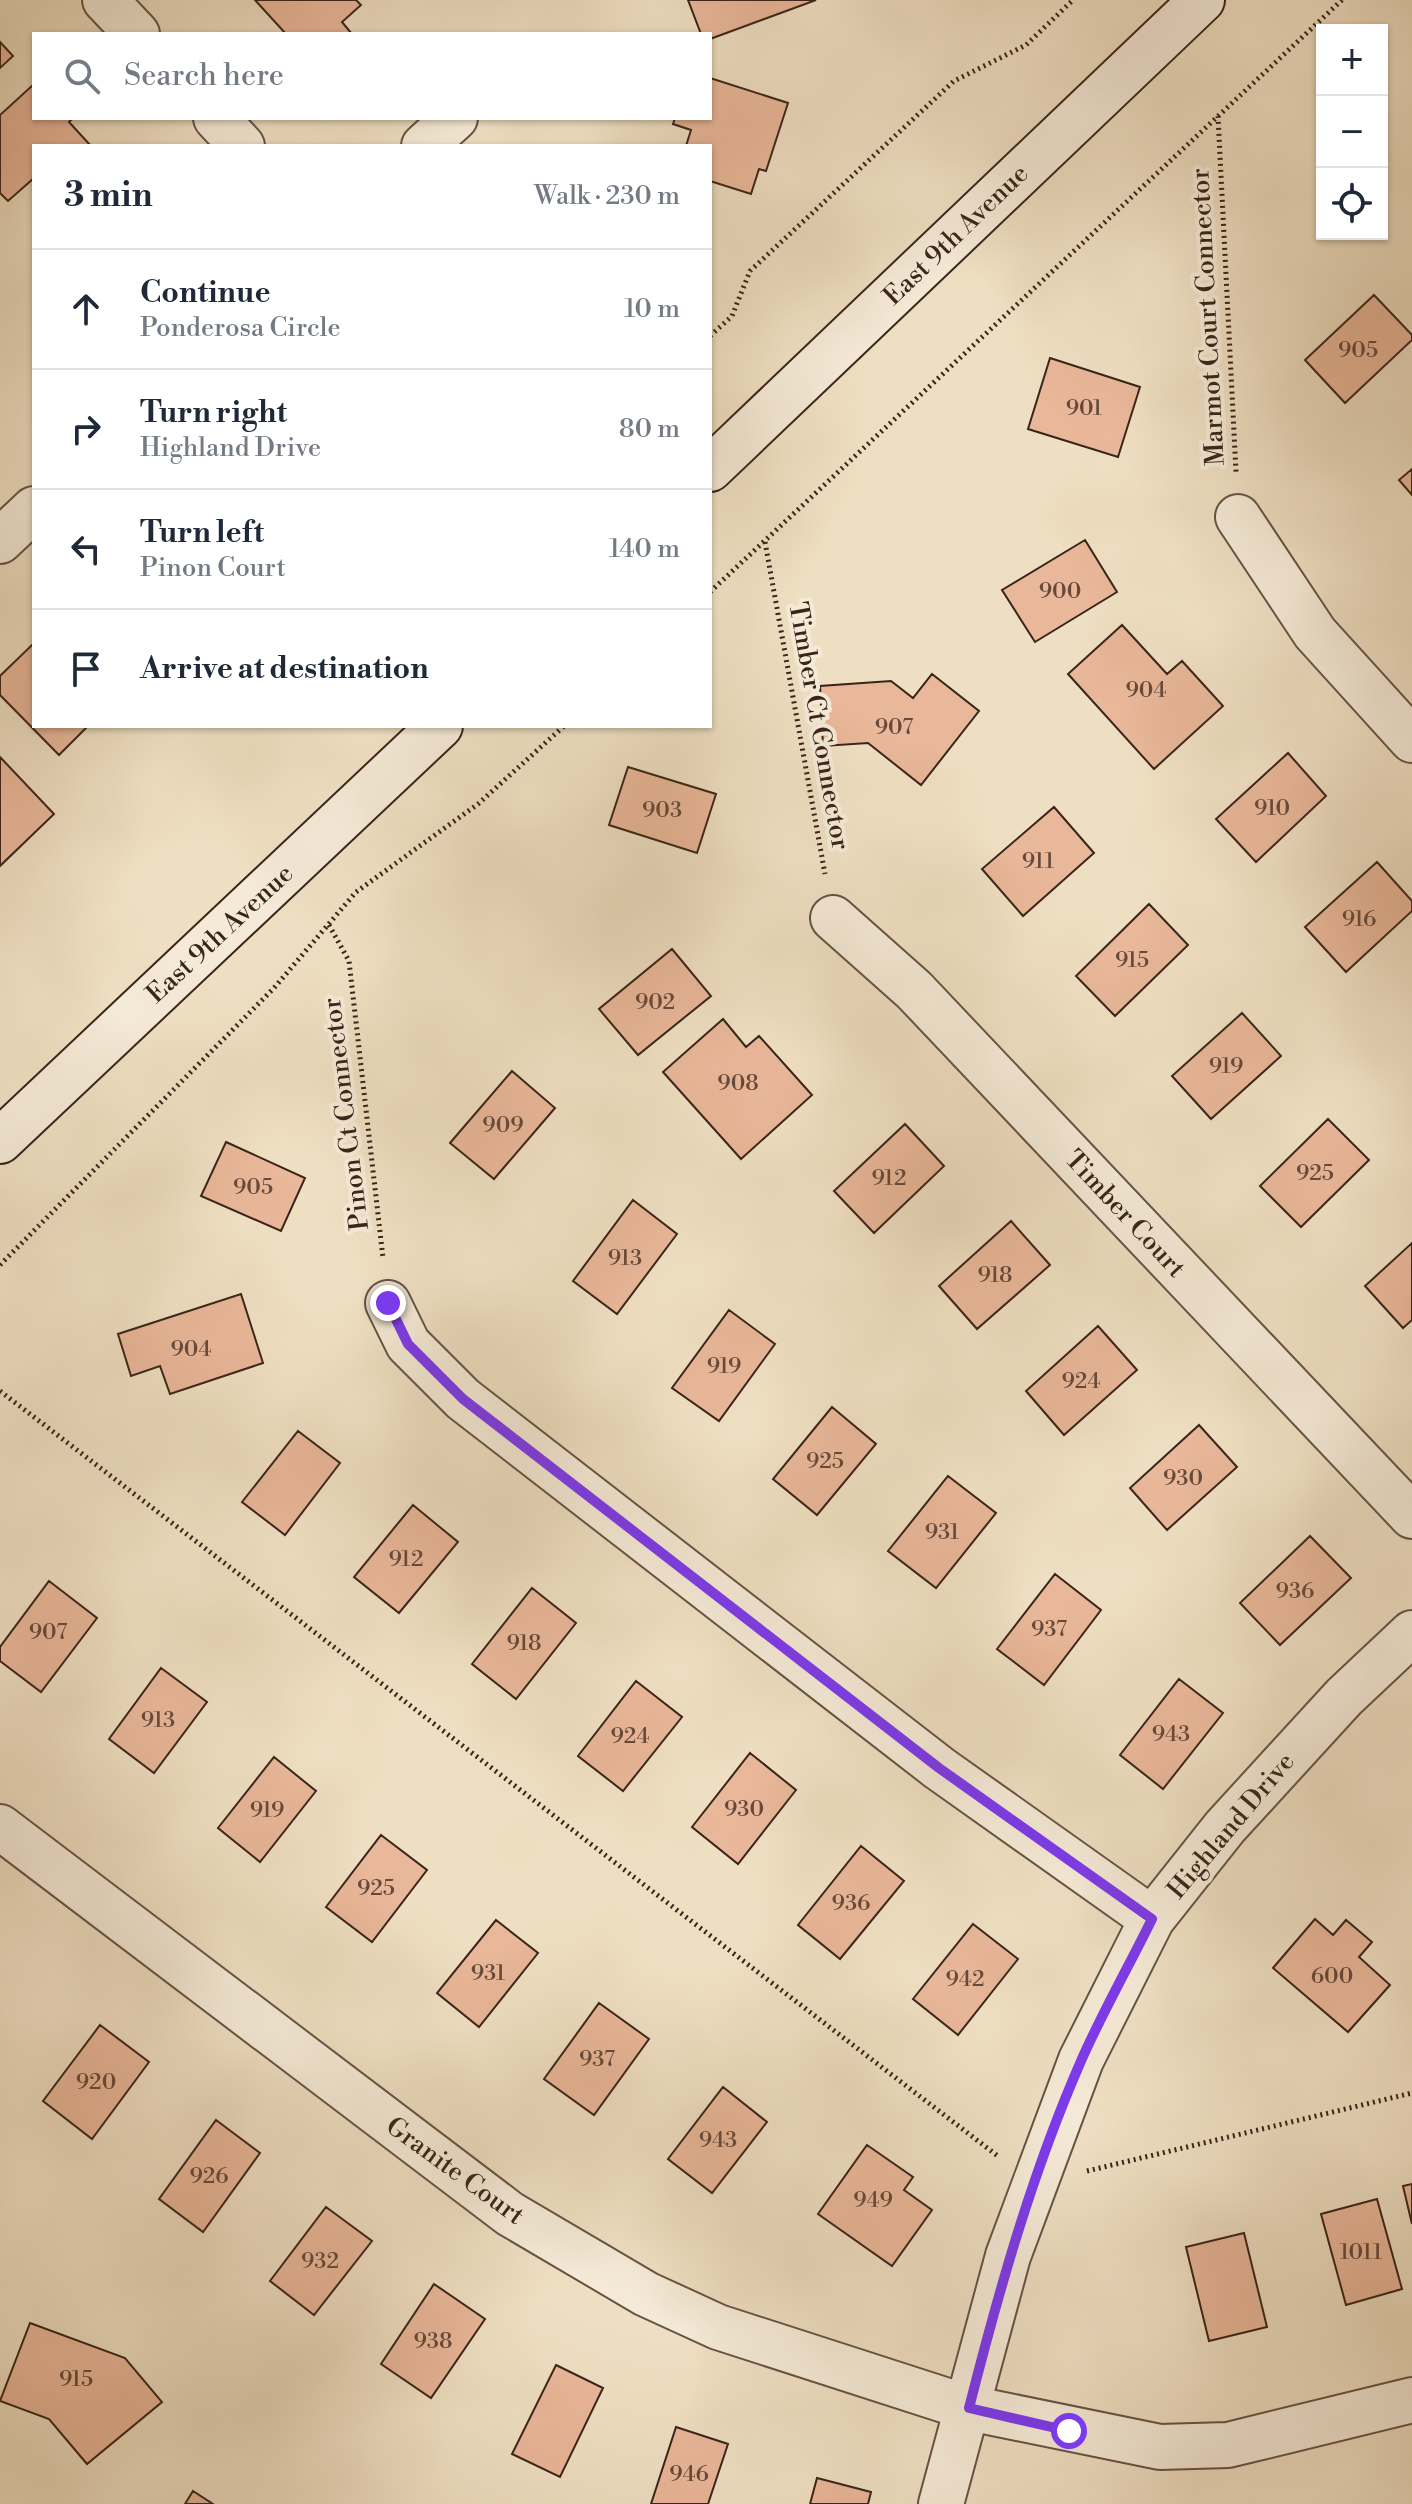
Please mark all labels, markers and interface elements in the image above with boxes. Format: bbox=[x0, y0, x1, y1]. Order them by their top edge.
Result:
map controls bbox=[1316, 24, 1388, 240]
button: + bbox=[1316, 24, 1388, 96]
search box bbox=[32, 32, 712, 120]
icon: search bbox=[60, 54, 104, 98]
text: Search here bbox=[124, 57, 284, 95]
button: − bbox=[1316, 96, 1388, 168]
street label: East 9th Avenue bbox=[877, 158, 1035, 312]
street label: Marmot Court Connector bbox=[1184, 167, 1232, 467]
button: locate bbox=[1316, 168, 1388, 240]
text: 3 min bbox=[64, 175, 153, 217]
text: Walk · 230 m bbox=[534, 180, 680, 212]
text: Continue bbox=[140, 274, 271, 312]
icon: ahead bbox=[64, 287, 108, 331]
text: 10 m bbox=[624, 293, 680, 325]
text: Ponderosa Circle bbox=[140, 312, 341, 344]
house number: 905 bbox=[1338, 337, 1378, 364]
text: Turn right bbox=[140, 394, 287, 432]
house number: 901 bbox=[1066, 395, 1103, 422]
icon: right bbox=[64, 407, 108, 451]
text: 80 m bbox=[619, 413, 680, 445]
text: Highland Drive bbox=[140, 432, 321, 464]
text: Turn left bbox=[140, 514, 264, 552]
icon: left bbox=[64, 527, 108, 571]
text: 140 m bbox=[609, 533, 680, 565]
text: Pinon Court bbox=[140, 552, 286, 584]
house number: 900 bbox=[1039, 578, 1081, 605]
street label: Timber Ct Connector bbox=[781, 600, 857, 852]
icon: arrive bbox=[64, 647, 108, 691]
text: Arrive at destination bbox=[140, 650, 429, 688]
house number: 904 bbox=[1125, 677, 1167, 704]
house number: 907 bbox=[875, 714, 913, 741]
house number: 910 bbox=[1254, 795, 1290, 822]
house number: 903 bbox=[642, 797, 682, 824]
house number: 911 bbox=[1022, 848, 1055, 875]
street label: East 9th Avenue bbox=[140, 858, 300, 1010]
house number: 916 bbox=[1342, 906, 1376, 933]
house number: 915 bbox=[1115, 947, 1149, 974]
house number: 902 bbox=[635, 989, 675, 1016]
street label: Pinon Ct Connector bbox=[316, 996, 376, 1232]
house number: 919 bbox=[1209, 1053, 1243, 1080]
house number: 908 bbox=[717, 1070, 759, 1097]
house number: 909 bbox=[482, 1112, 524, 1139]
street label: Timber Court bbox=[1058, 1144, 1192, 1284]
house number: 925 bbox=[1296, 1160, 1334, 1187]
house number: 912 bbox=[871, 1165, 907, 1192]
house number: 905 bbox=[233, 1174, 273, 1201]
house number: 913 bbox=[608, 1245, 642, 1272]
house number: 918 bbox=[977, 1262, 1013, 1289]
route end bbox=[370, 1285, 406, 1321]
house number: 904 bbox=[170, 1336, 212, 1363]
house number: 919 bbox=[707, 1353, 741, 1380]
house number: 924 bbox=[1061, 1368, 1101, 1395]
house number: 925 bbox=[806, 1448, 844, 1475]
house number: 930 bbox=[1163, 1465, 1203, 1492]
house number: 931 bbox=[925, 1519, 960, 1546]
house number: 912 bbox=[388, 1546, 424, 1573]
house number: 936 bbox=[1276, 1578, 1314, 1605]
house number: 937 bbox=[1031, 1616, 1067, 1643]
house number: 907 bbox=[29, 1619, 67, 1646]
house number: 918 bbox=[506, 1630, 542, 1657]
house number: 913 bbox=[141, 1707, 175, 1734]
house number: 943 bbox=[1152, 1721, 1190, 1748]
house number: 924 bbox=[610, 1723, 650, 1750]
street label: Highland Drive bbox=[1161, 1746, 1301, 1906]
house number: 930 bbox=[724, 1796, 764, 1823]
house number: 919 bbox=[250, 1797, 284, 1824]
house number: 925 bbox=[357, 1875, 395, 1902]
house number: 936 bbox=[832, 1890, 870, 1917]
house number: 931 bbox=[471, 1960, 506, 1987]
house number: 600 bbox=[1311, 1963, 1353, 1990]
house number: 942 bbox=[946, 1966, 984, 1993]
house number: 937 bbox=[579, 2046, 615, 2073]
house number: 920 bbox=[76, 2069, 116, 2096]
street label: Granite Court bbox=[380, 2110, 530, 2232]
house number: 943 bbox=[699, 2127, 737, 2154]
house number: 926 bbox=[189, 2163, 229, 2190]
house number: 949 bbox=[853, 2187, 893, 2214]
house number: 1011 bbox=[1340, 2239, 1383, 2266]
house number: 932 bbox=[301, 2248, 339, 2275]
house number: 938 bbox=[414, 2328, 452, 2355]
house number: 915 bbox=[59, 2366, 93, 2393]
route start bbox=[1051, 2413, 1087, 2449]
house number: 946 bbox=[669, 2461, 709, 2488]

